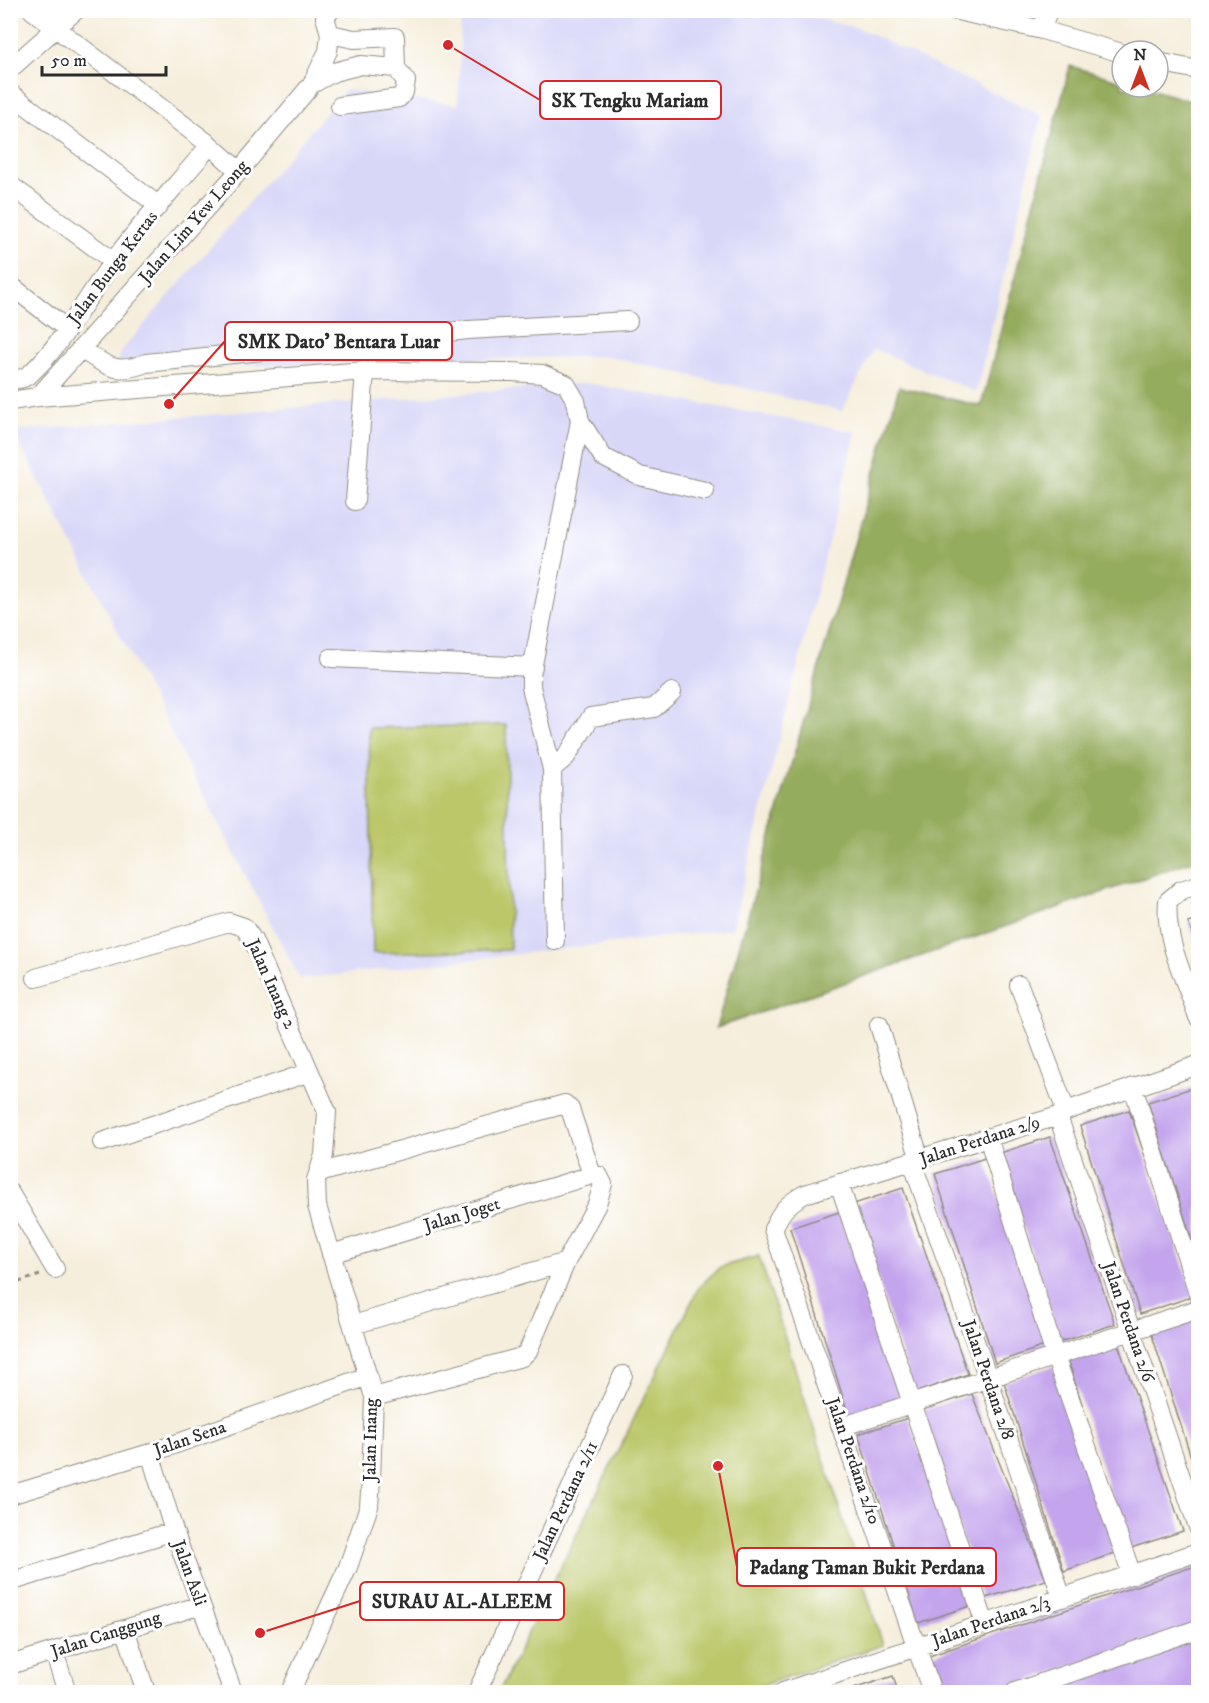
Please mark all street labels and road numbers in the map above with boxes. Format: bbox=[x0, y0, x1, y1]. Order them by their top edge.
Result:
street label: Jalan Lim Yew Leong bbox=[133, 156, 254, 290]
street label: Jalan Bunga Kertas bbox=[62, 207, 163, 331]
street label: Jalan Inang 2 bbox=[241, 934, 301, 1033]
street label: Jalan Perdana 2/9 bbox=[915, 1111, 1043, 1171]
street label: Jalan Joget bbox=[419, 1193, 503, 1238]
street label: Jalan Perdana 2/6 bbox=[1096, 1257, 1159, 1386]
street label: Jalan Perdana 2/8 bbox=[957, 1315, 1019, 1443]
street label: Jalan Perdana 2/10 bbox=[820, 1393, 885, 1527]
street label: Jalan Inang bbox=[359, 1398, 383, 1484]
street label: Jalan Sena bbox=[149, 1416, 229, 1462]
street label: Jalan Perdana 2/11 bbox=[528, 1438, 603, 1566]
street label: Jalan Asli bbox=[166, 1535, 211, 1609]
street label: Jalan Perdana 2/3 bbox=[927, 1592, 1053, 1653]
street label: Jalan Canggung bbox=[46, 1607, 164, 1664]

